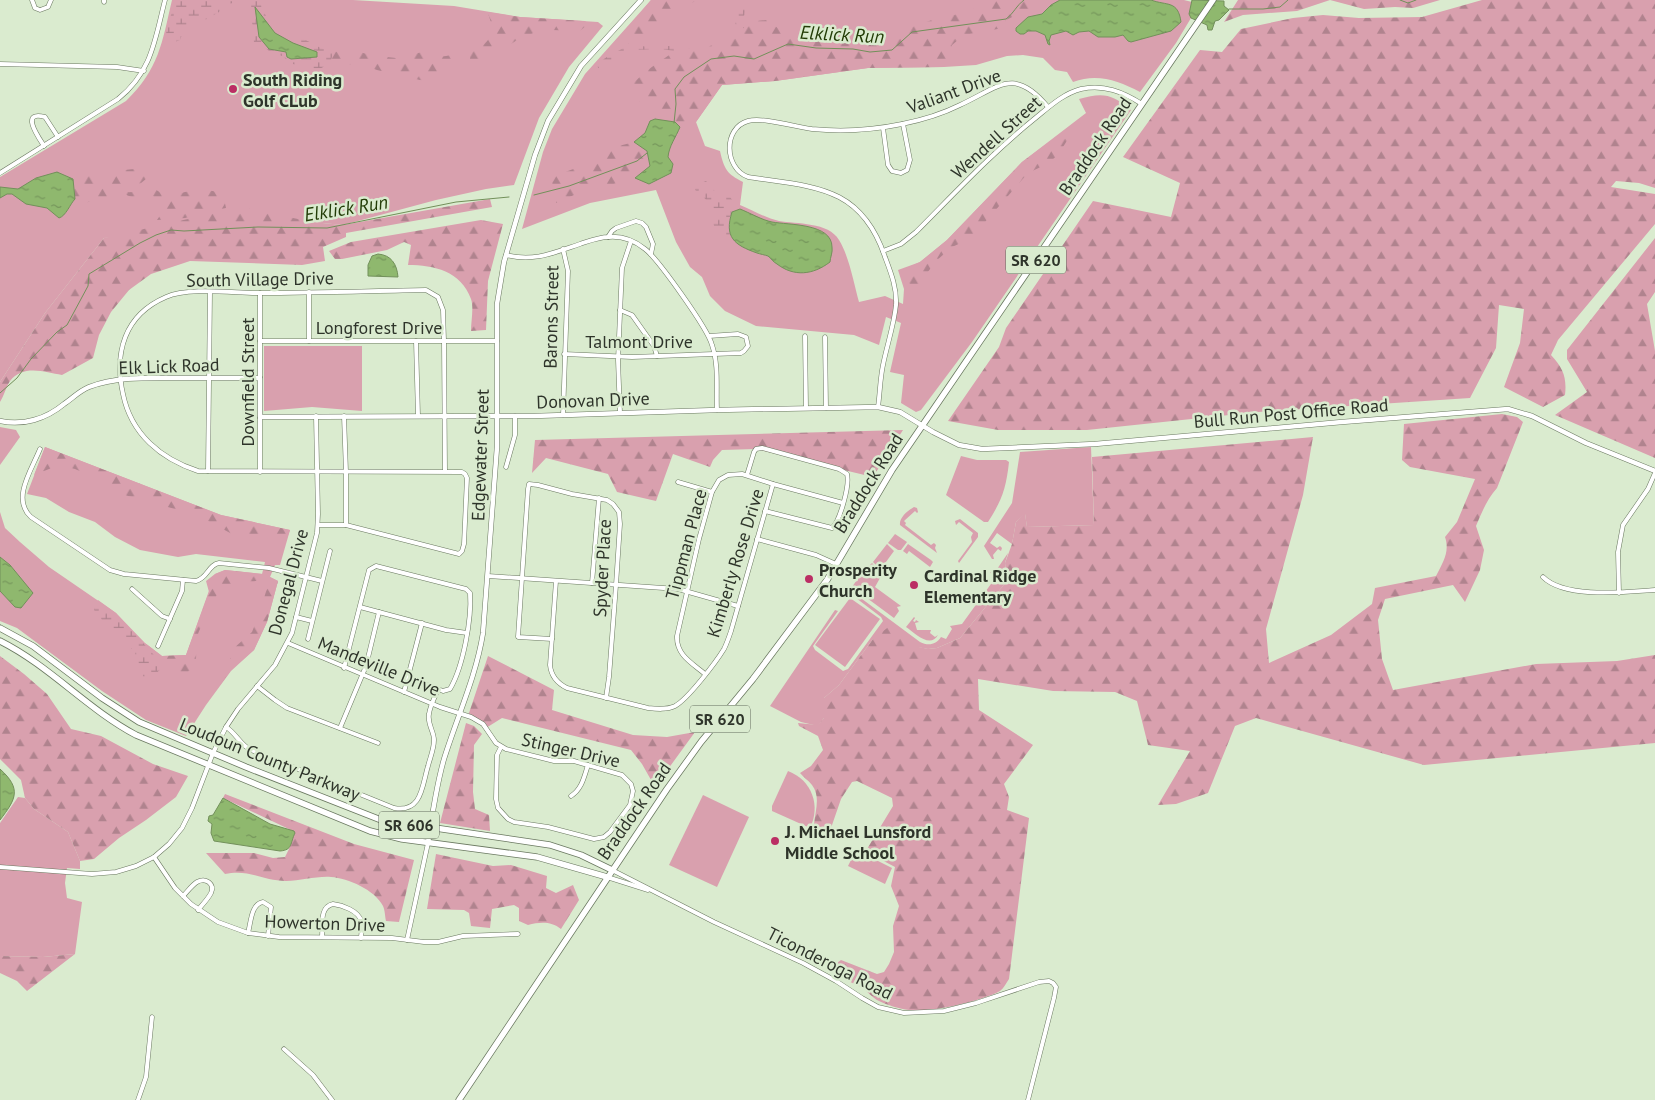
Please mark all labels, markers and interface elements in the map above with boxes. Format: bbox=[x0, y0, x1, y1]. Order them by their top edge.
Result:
water label: Elklick Run bbox=[799, 20, 885, 48]
street label: Valiant Drive bbox=[903, 63, 1004, 119]
place label: South Riding Golf CLub bbox=[243, 68, 342, 112]
marker: South Riding Golf CLub bbox=[227, 83, 239, 95]
street label: Wendell Street bbox=[946, 91, 1046, 183]
street label: Braddock Road bbox=[1054, 92, 1136, 200]
water label: Elklick Run bbox=[302, 190, 390, 226]
road number: SR 620 bbox=[1006, 246, 1066, 274]
street label: Barons Street bbox=[539, 265, 563, 369]
street label: South Village Drive bbox=[186, 266, 334, 292]
street label: Longforest Drive bbox=[316, 316, 442, 339]
street label: Downfield Street bbox=[236, 318, 259, 446]
street label: Talmont Drive bbox=[585, 330, 693, 353]
street label: Elk Lick Road bbox=[118, 353, 220, 379]
street label: Donovan Drive bbox=[536, 387, 650, 413]
street label: Edgewater Street bbox=[466, 389, 494, 521]
street label: Bull Run Post Office Road bbox=[1193, 393, 1389, 433]
street label: Braddock Road bbox=[828, 429, 908, 537]
street label: Tippman Place bbox=[660, 486, 712, 602]
street label: Kimberly Rose Drive bbox=[701, 486, 769, 640]
street label: Spyder Place bbox=[588, 518, 616, 618]
street label: Donegal Drive bbox=[263, 526, 313, 638]
place label: Prosperity Church bbox=[819, 558, 897, 602]
place label: Cardinal Ridge Elementary bbox=[924, 564, 1036, 608]
marker: Prosperity Church bbox=[803, 573, 815, 585]
marker: Cardinal Ridge Elementary bbox=[908, 579, 920, 591]
street label: Mandeville Drive bbox=[315, 631, 443, 701]
road number: SR 620 bbox=[690, 706, 750, 732]
street label: Loudoun County Parkway bbox=[176, 712, 364, 806]
street label: Stinger Drive bbox=[519, 728, 623, 772]
street label: Braddock Road bbox=[592, 758, 676, 864]
road number: SR 606 bbox=[379, 812, 439, 838]
place label: J. Michael Lunsford Middle School bbox=[784, 820, 931, 864]
marker: J. Michael Lunsford Middle School bbox=[769, 835, 781, 847]
street label: Howerton Drive bbox=[264, 909, 386, 937]
street label: Ticonderoga Road bbox=[763, 921, 897, 1005]

